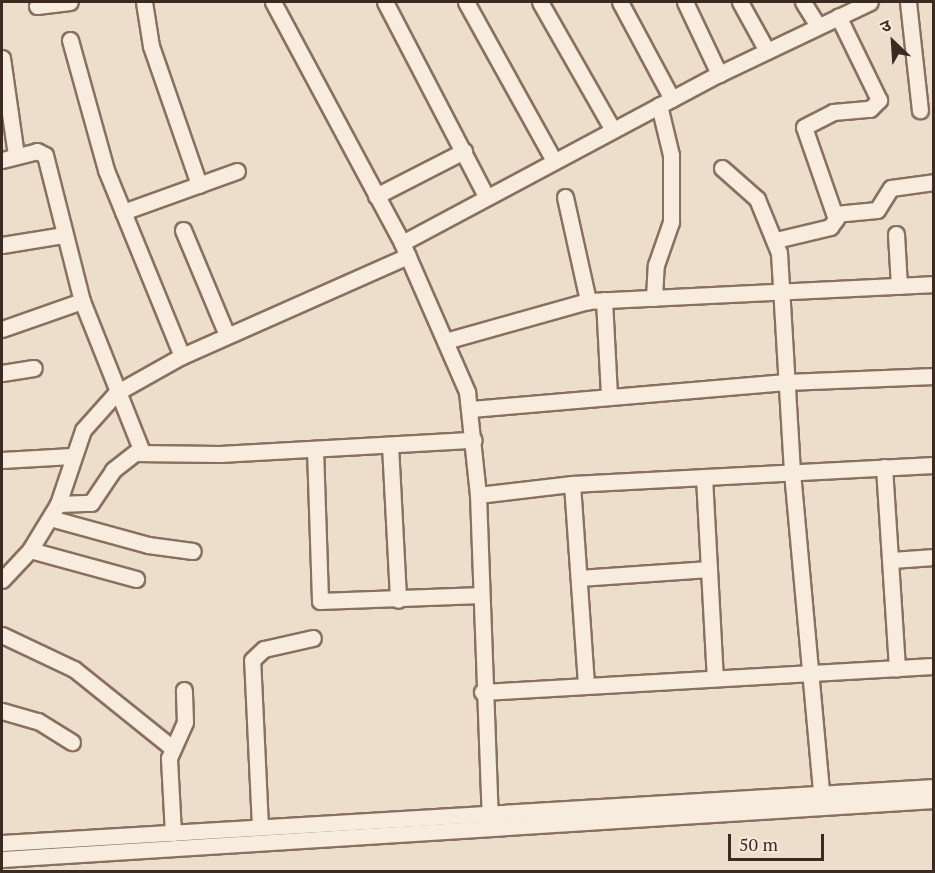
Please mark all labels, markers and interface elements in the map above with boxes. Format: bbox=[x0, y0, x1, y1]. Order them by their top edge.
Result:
north arrow bbox=[863, 12, 923, 72]
text: उ bbox=[876, 14, 894, 38]
scale bar bbox=[731, 822, 827, 860]
text: 50 m bbox=[739, 832, 778, 856]

